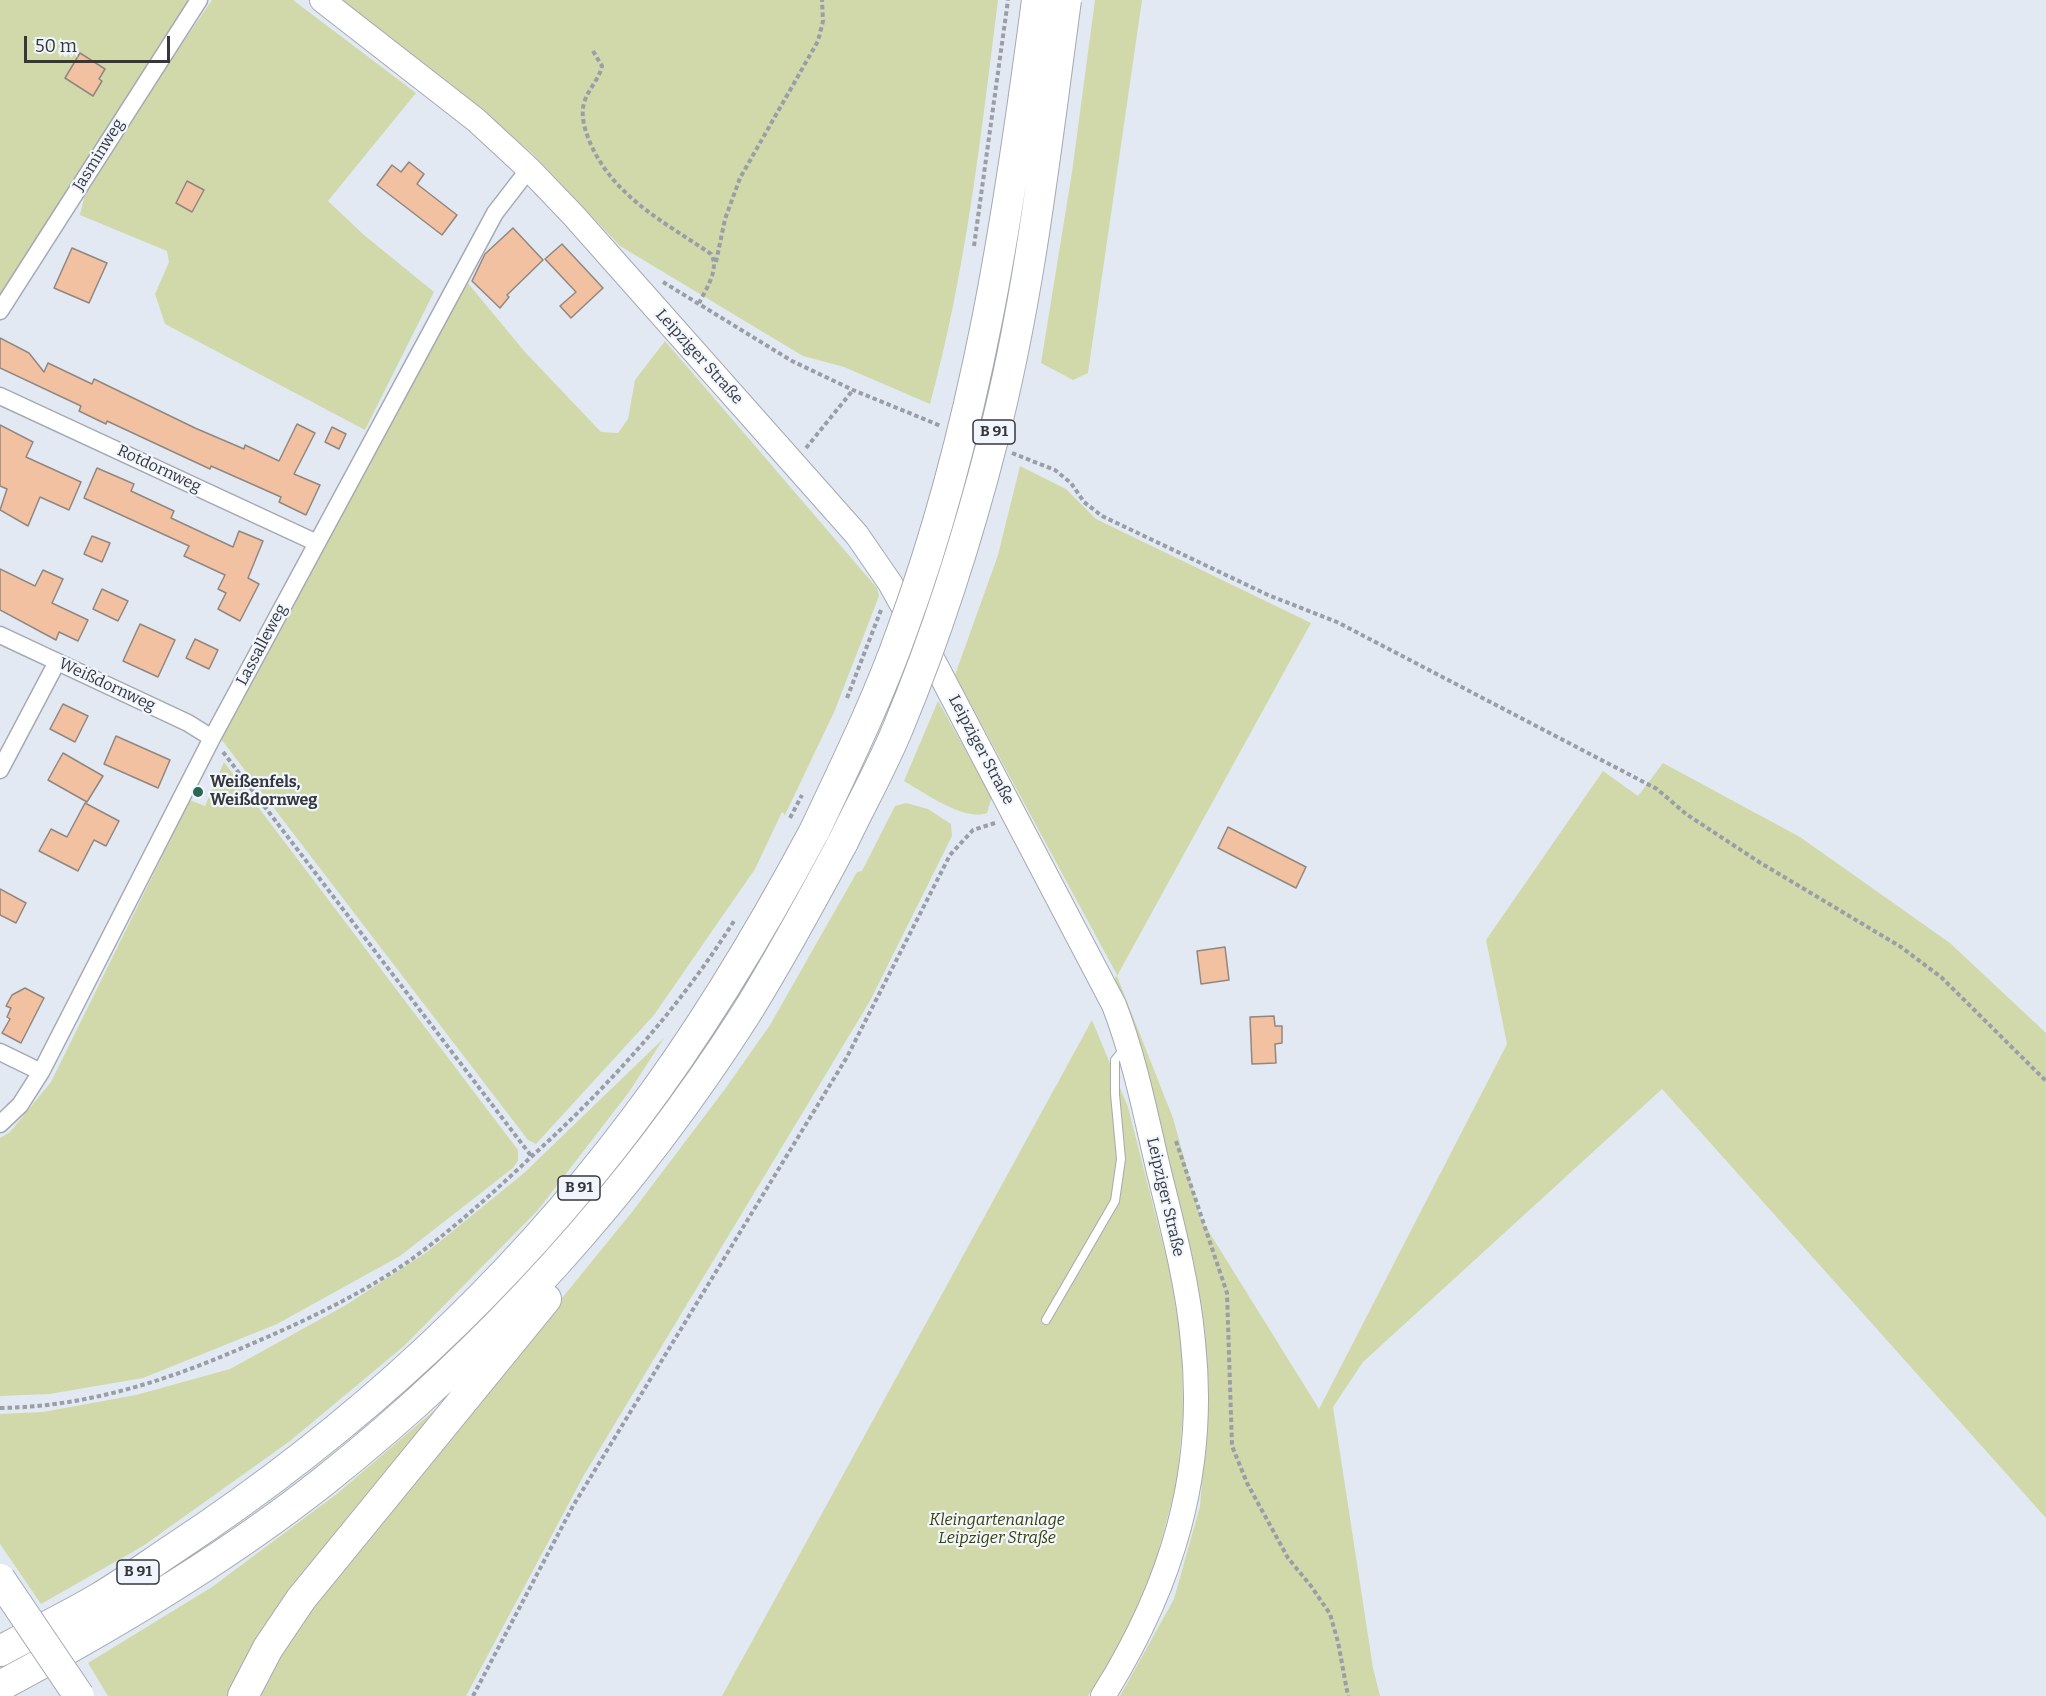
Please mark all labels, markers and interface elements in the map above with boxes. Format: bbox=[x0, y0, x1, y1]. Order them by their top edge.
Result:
scale bar bbox=[27, 24, 172, 62]
text: 50 m bbox=[35, 35, 77, 57]
street label: Jasminweg bbox=[69, 115, 129, 195]
street label: Leipziger Straße bbox=[651, 305, 747, 409]
road number: B 91 bbox=[973, 420, 1015, 444]
street label: Rotdornweg bbox=[114, 441, 204, 497]
street label: Lassalleweg bbox=[233, 601, 291, 689]
street label: Weißdornweg bbox=[56, 654, 158, 716]
street label: Leipziger Straße bbox=[944, 692, 1018, 808]
place label: Weißenfels, Weißdornweg bbox=[210, 773, 318, 811]
marker: Weißenfels, Weißdornweg bbox=[191, 785, 205, 799]
street label: Leipziger Straße bbox=[1142, 1136, 1188, 1258]
road number: B 91 bbox=[558, 1176, 600, 1200]
park label: Kleingartenanlage Leipziger Straße bbox=[929, 1511, 1065, 1549]
road number: B 91 bbox=[117, 1560, 159, 1584]

